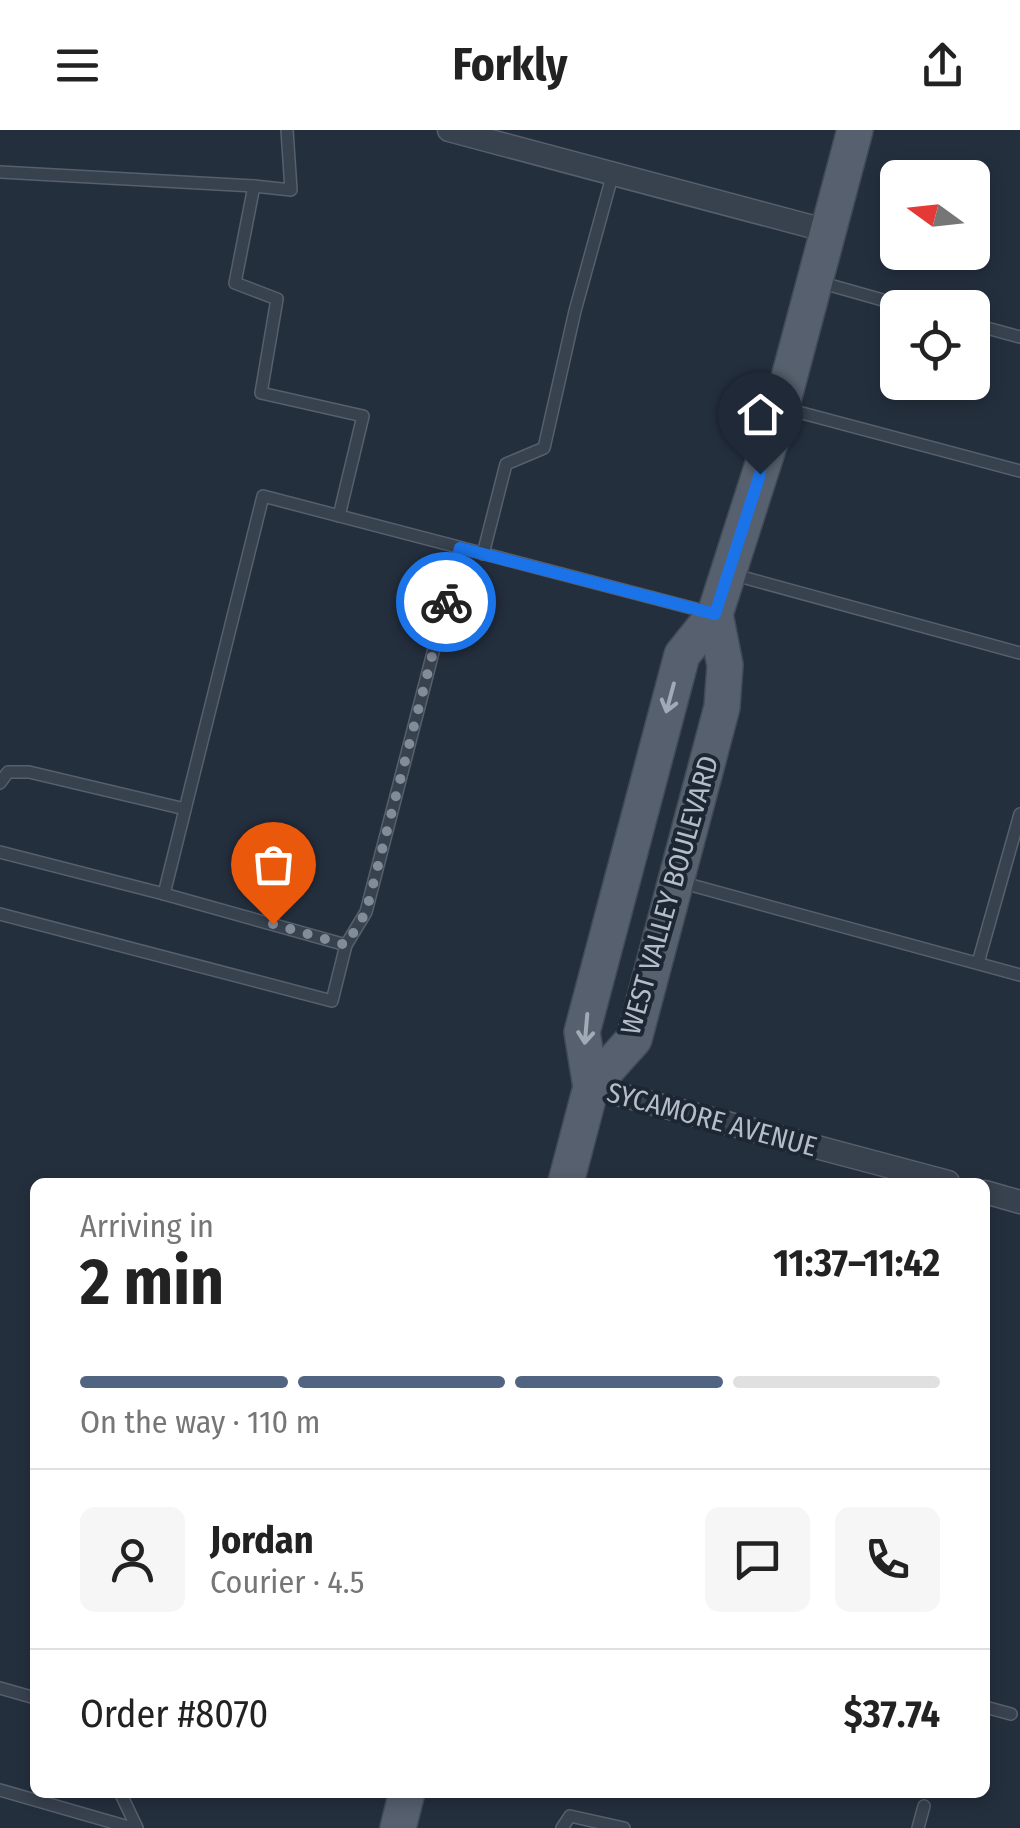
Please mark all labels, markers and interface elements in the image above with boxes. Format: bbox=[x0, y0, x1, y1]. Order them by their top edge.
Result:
icon: menu bbox=[50, 38, 105, 93]
text: Forkly bbox=[453, 38, 567, 92]
icon: share bbox=[915, 38, 970, 93]
north arrow bbox=[880, 160, 990, 270]
map controls bbox=[880, 160, 990, 400]
button: locate bbox=[880, 290, 990, 400]
pin bbox=[718, 372, 803, 475]
icon: home bbox=[733, 387, 788, 442]
courier bbox=[396, 552, 496, 652]
icon: bike bbox=[419, 575, 474, 630]
one-way arrow bbox=[660, 682, 679, 713]
street label: WEST VALLEY BOULEVARD bbox=[614, 752, 725, 1038]
pin bbox=[231, 822, 316, 925]
icon: bag bbox=[246, 837, 301, 892]
one-way arrow bbox=[576, 1012, 595, 1045]
street label: SYCAMORE AVENUE bbox=[603, 1076, 820, 1163]
text: Arriving in bbox=[80, 1207, 214, 1245]
text: 11:37–11:42 bbox=[773, 1240, 940, 1286]
text: 2 min bbox=[80, 1243, 224, 1321]
text: On the way · 110 m bbox=[80, 1403, 320, 1441]
button: person bbox=[80, 1507, 185, 1612]
button: chat bbox=[705, 1507, 810, 1612]
button: phone bbox=[835, 1507, 940, 1612]
text: Jordan bbox=[210, 1517, 314, 1563]
text: Courier · 4.5 bbox=[210, 1563, 365, 1601]
text: Order #8070 bbox=[80, 1691, 268, 1737]
text: $37.74 bbox=[844, 1691, 940, 1737]

